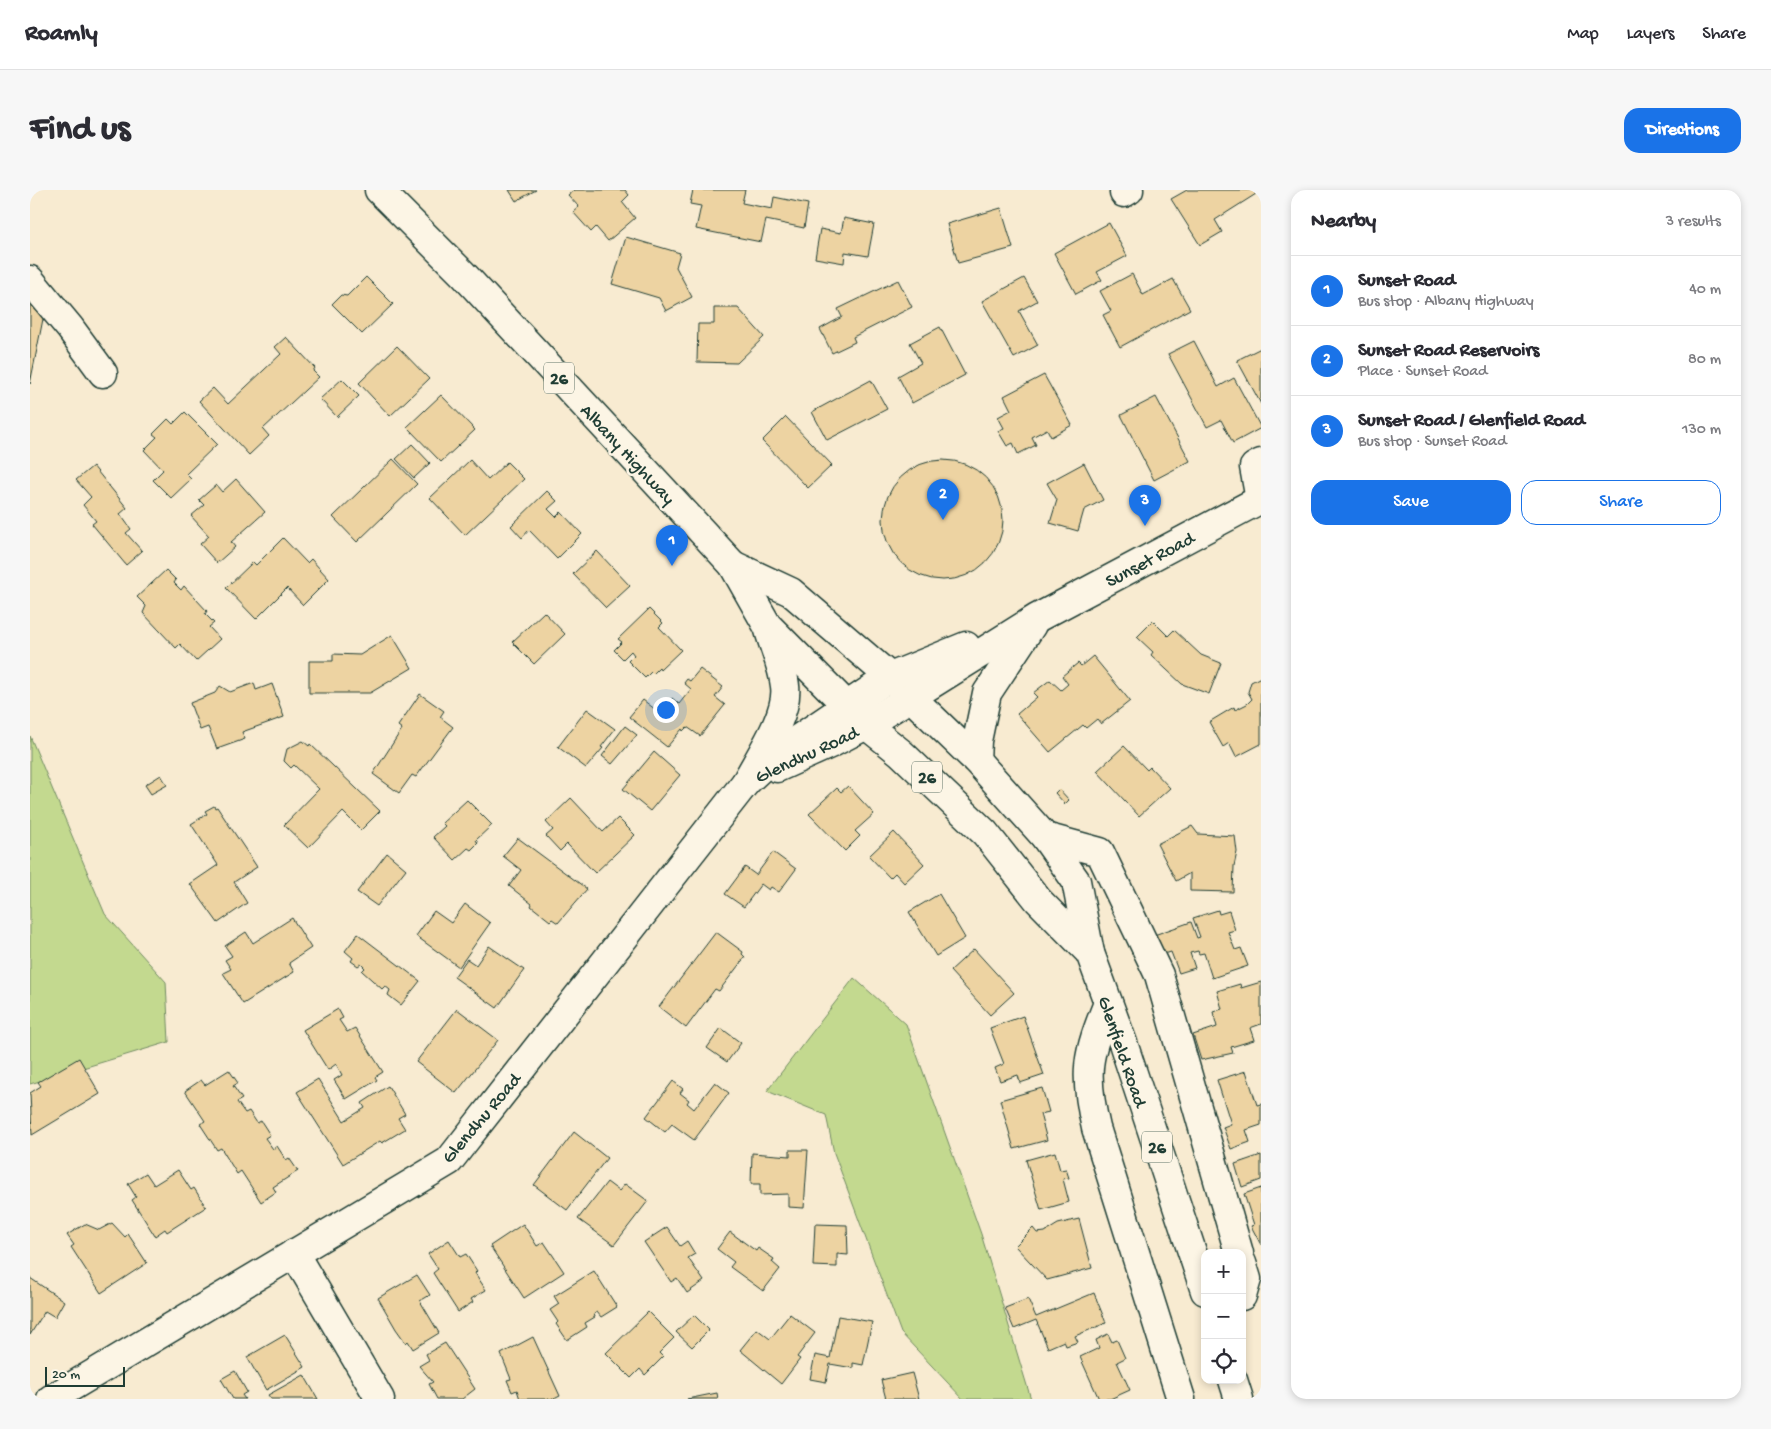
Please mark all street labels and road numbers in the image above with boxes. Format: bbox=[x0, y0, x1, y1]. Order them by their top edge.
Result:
road number: 26 bbox=[544, 362, 574, 394]
street label: Albany Highway bbox=[574, 400, 679, 511]
street label: Sunset Road bbox=[1102, 527, 1201, 594]
street label: Glendhu Road bbox=[752, 721, 864, 790]
road number: 26 bbox=[912, 762, 942, 792]
street label: Glenfield Road bbox=[1091, 994, 1151, 1113]
street label: Glendhu Road bbox=[438, 1068, 528, 1169]
road number: 26 bbox=[1142, 1132, 1172, 1162]

